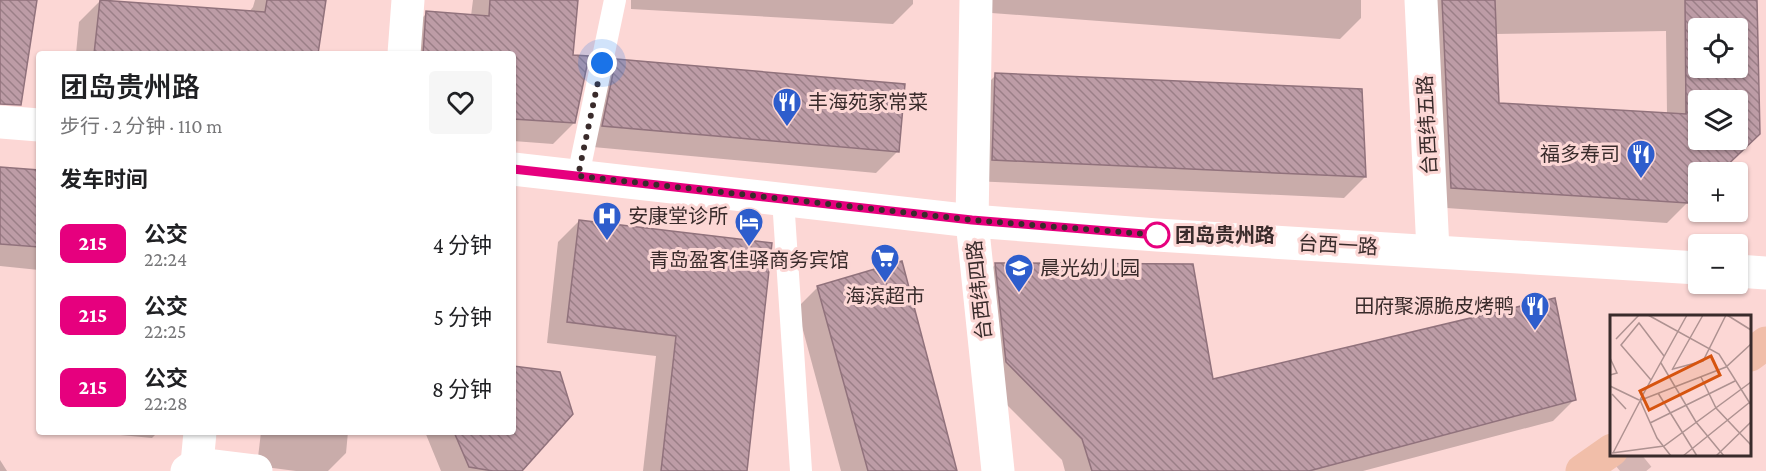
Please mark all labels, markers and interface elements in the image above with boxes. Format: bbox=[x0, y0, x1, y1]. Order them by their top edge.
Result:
map controls bbox=[1688, 18, 1748, 294]
button: locate bbox=[1688, 18, 1748, 78]
your location bbox=[587, 48, 617, 78]
button: heart bbox=[429, 71, 492, 134]
text: 团岛贵州路 bbox=[60, 72, 200, 103]
street label: 台西纬五路 bbox=[1413, 74, 1441, 176]
restaurant icon: 丰海苑家常菜 bbox=[771, 86, 803, 128]
button: layers bbox=[1688, 90, 1748, 150]
place label: 丰海苑家常菜 bbox=[808, 91, 928, 113]
text: 步行 · 2 分钟 · 110 m bbox=[60, 115, 222, 137]
restaurant icon: 福多寿司 bbox=[1625, 138, 1657, 180]
place label: 福多寿司 bbox=[1540, 143, 1620, 165]
button: + bbox=[1688, 162, 1748, 222]
text: 发车时间 bbox=[60, 167, 148, 192]
hospital icon: 安康堂诊所 bbox=[591, 200, 623, 242]
place label: 安康堂诊所 bbox=[628, 205, 728, 227]
hotel icon: 青岛盈客佳驿商务宾馆 bbox=[733, 206, 765, 248]
text: 公交 bbox=[144, 222, 188, 247]
marker: 团岛贵州路 bbox=[1144, 222, 1170, 248]
place label: 团岛贵州路 bbox=[1175, 224, 1275, 246]
text: 215 bbox=[79, 231, 107, 255]
street label: 台西一路 bbox=[1297, 232, 1379, 258]
text: 4 分钟 bbox=[433, 233, 492, 258]
button: − bbox=[1688, 234, 1748, 294]
street label: 台西纬四路 bbox=[963, 239, 995, 341]
supermarket icon: 海滨超市 bbox=[869, 242, 901, 284]
text: 22:24 bbox=[144, 248, 187, 270]
place label: 青岛盈客佳驿商务宾馆 bbox=[649, 249, 849, 271]
school or university icon: 晨光幼儿园 bbox=[1003, 252, 1035, 294]
place label: 晨光幼儿园 bbox=[1040, 257, 1140, 279]
place label: 海滨超市 bbox=[845, 285, 925, 307]
restaurant icon: 田府聚源脆皮烤鸭 bbox=[1519, 290, 1551, 332]
text: 公交 bbox=[144, 294, 188, 319]
place label: 田府聚源脆皮烤鸭 bbox=[1354, 295, 1514, 317]
text: 215 bbox=[79, 303, 107, 327]
text: 5 分钟 bbox=[433, 305, 492, 330]
inset map bbox=[1610, 315, 1751, 456]
text: 22:25 bbox=[144, 320, 187, 342]
text: 公交 bbox=[144, 366, 188, 391]
text: 215 bbox=[79, 375, 107, 399]
text: 8 分钟 bbox=[432, 377, 492, 402]
text: 22:28 bbox=[144, 392, 188, 414]

